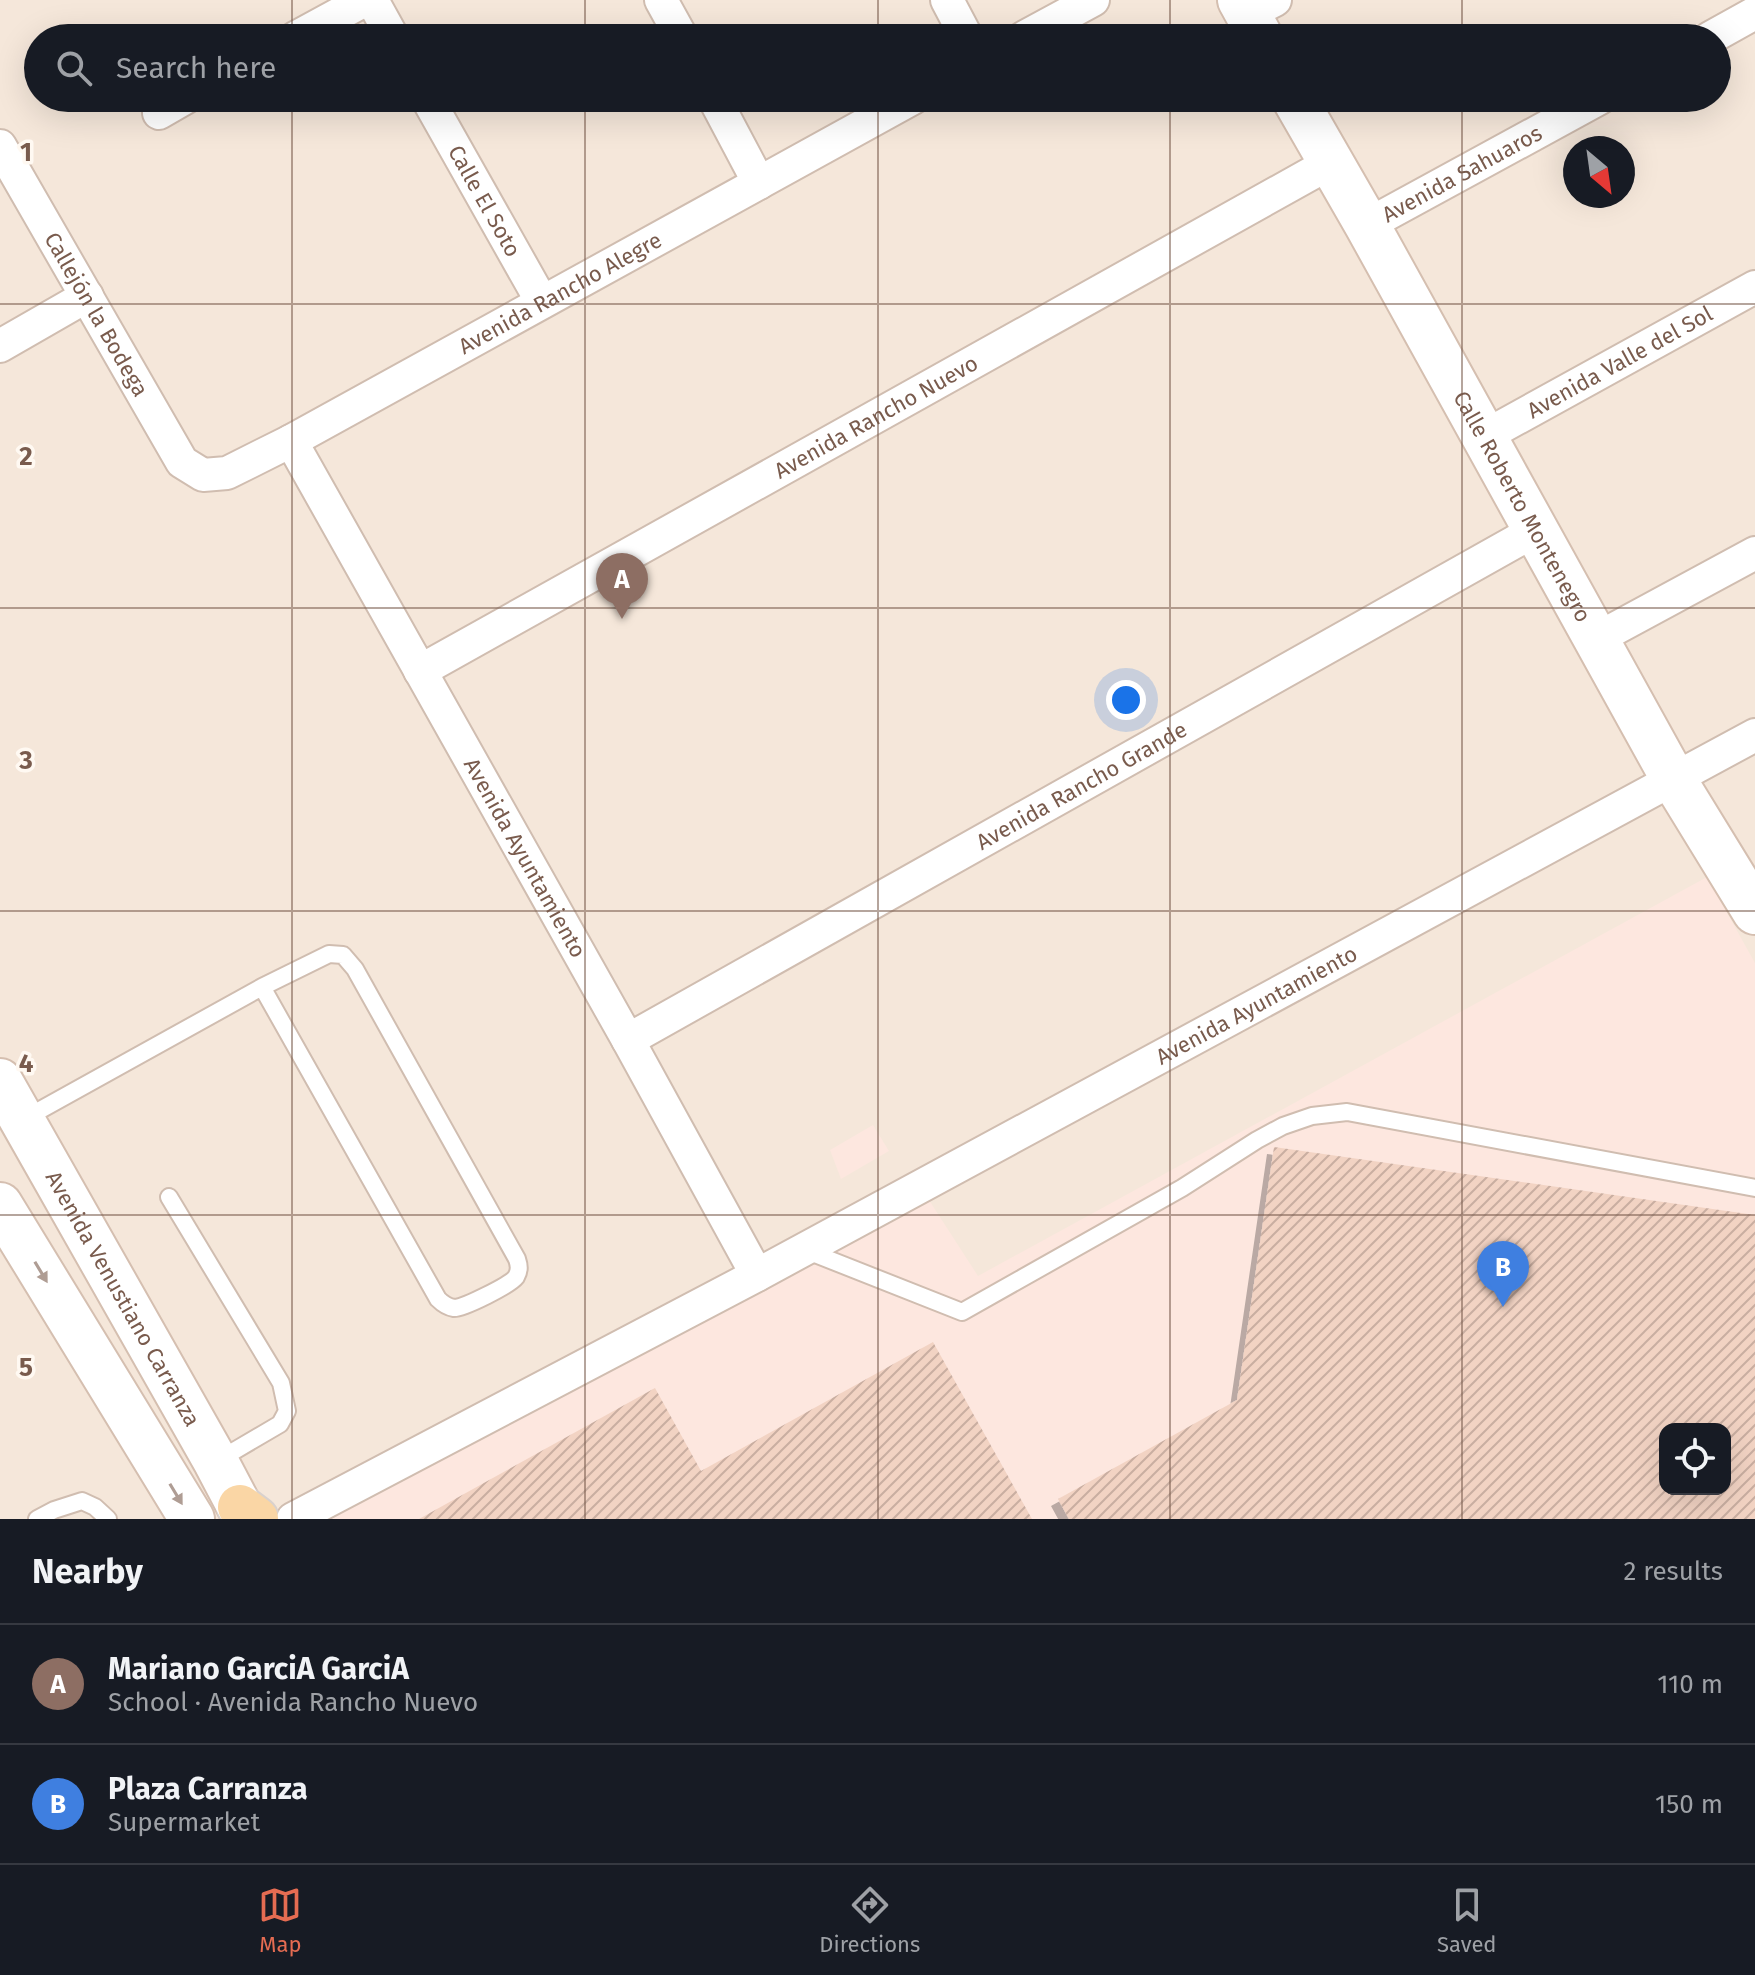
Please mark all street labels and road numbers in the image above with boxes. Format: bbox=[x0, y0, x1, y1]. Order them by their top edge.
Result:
street label: Avenida Sahuaros bbox=[1377, 119, 1547, 228]
street label: Calle El Soto bbox=[442, 141, 527, 262]
street label: Avenida Rancho Alegre bbox=[454, 226, 666, 360]
street label: Callejón la Bodega bbox=[39, 227, 154, 401]
street label: Avenida Valle del Sol bbox=[1522, 300, 1717, 424]
street label: Avenida Rancho Nuevo bbox=[770, 349, 983, 485]
street label: Calle Roberto Montenegro bbox=[1447, 386, 1597, 627]
street label: Avenida Rancho Grande bbox=[972, 716, 1192, 856]
street label: Avenida Ayuntamiento bbox=[458, 753, 592, 962]
street label: Avenida Ayuntamiento bbox=[1151, 940, 1362, 1071]
street label: Avenida Venustiano Carranza bbox=[40, 1166, 206, 1431]

